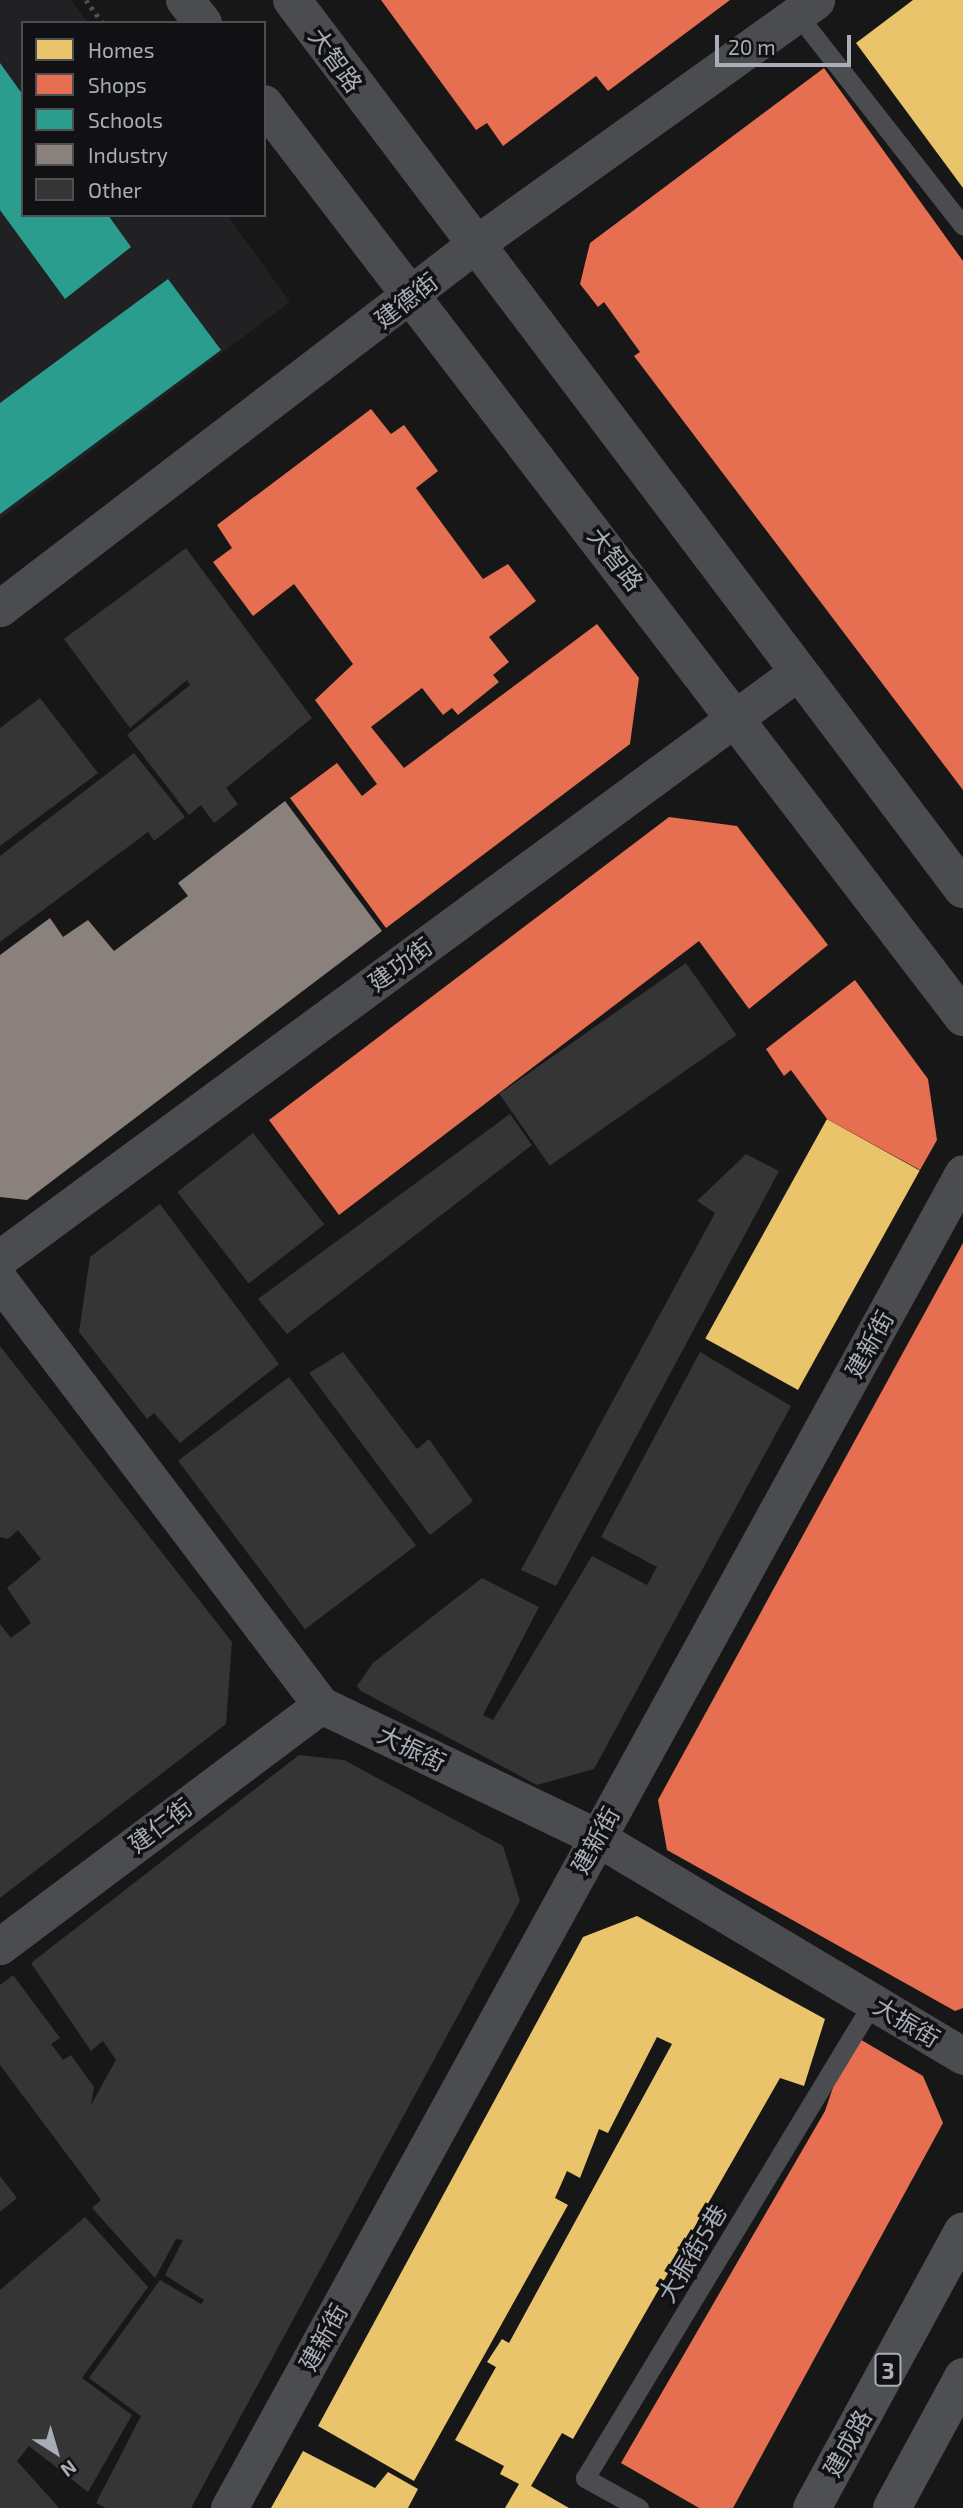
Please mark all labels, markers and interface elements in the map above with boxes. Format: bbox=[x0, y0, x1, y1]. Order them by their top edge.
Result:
legend bbox=[21, 21, 266, 217]
scale bar bbox=[718, 21, 855, 65]
street label: 大智路 bbox=[303, 22, 369, 98]
text: 20 m bbox=[728, 34, 776, 59]
text: Homes bbox=[88, 37, 154, 62]
text: Shops bbox=[88, 72, 147, 97]
text: Schools bbox=[88, 107, 163, 132]
text: Industry bbox=[88, 142, 168, 167]
text: Other bbox=[88, 177, 142, 202]
street label: 建德街 bbox=[369, 266, 443, 334]
street label: 大智路 bbox=[582, 522, 650, 596]
street label: 建功街 bbox=[362, 931, 438, 997]
street label: 建新街 bbox=[839, 1306, 899, 1382]
street label: 大振街 bbox=[373, 1719, 451, 1777]
street label: 建仁街 bbox=[123, 1792, 197, 1858]
street label: 建新街 bbox=[565, 1802, 625, 1878]
street label: 大振街 bbox=[869, 1991, 945, 2053]
street label: 大振街5巷 bbox=[652, 2199, 732, 2307]
street label: 建新街 bbox=[293, 2299, 353, 2375]
road number: 3 bbox=[874, 2350, 902, 2390]
street label: 建成路 bbox=[817, 2405, 877, 2481]
north arrow bbox=[21, 2417, 91, 2487]
text: N bbox=[57, 2456, 81, 2482]

